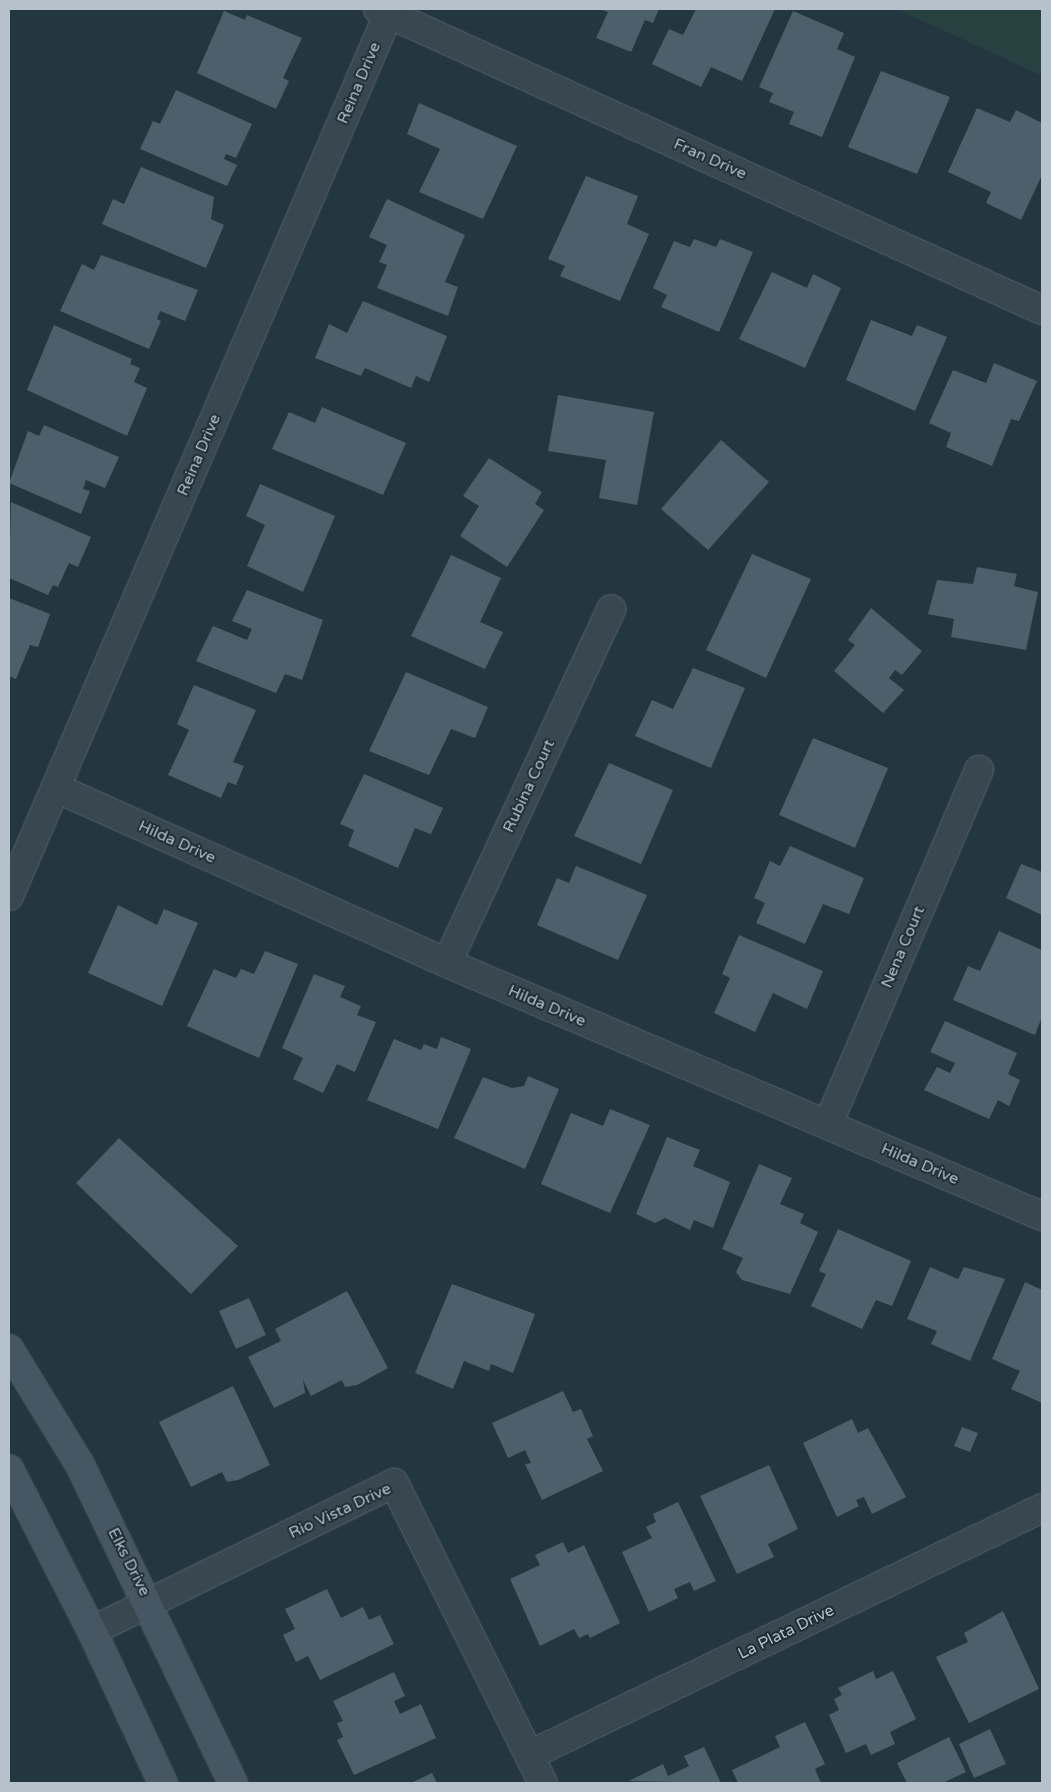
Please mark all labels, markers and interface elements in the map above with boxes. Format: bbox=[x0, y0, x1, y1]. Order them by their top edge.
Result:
street label: Reina Drive bbox=[333, 39, 385, 127]
street label: Fran Drive bbox=[671, 134, 749, 184]
street label: Reina Drive bbox=[173, 411, 225, 499]
street label: Rubina Court bbox=[499, 736, 559, 836]
street label: Hilda Drive bbox=[135, 816, 219, 868]
street label: Nena Court bbox=[877, 903, 929, 991]
street label: Hilda Drive bbox=[505, 981, 589, 1031]
street label: Hilda Drive bbox=[878, 1139, 962, 1189]
street label: Rio Vista Drive bbox=[286, 1479, 394, 1543]
street label: Elks Drive bbox=[104, 1525, 154, 1599]
street label: La Plata Drive bbox=[735, 1600, 837, 1664]

